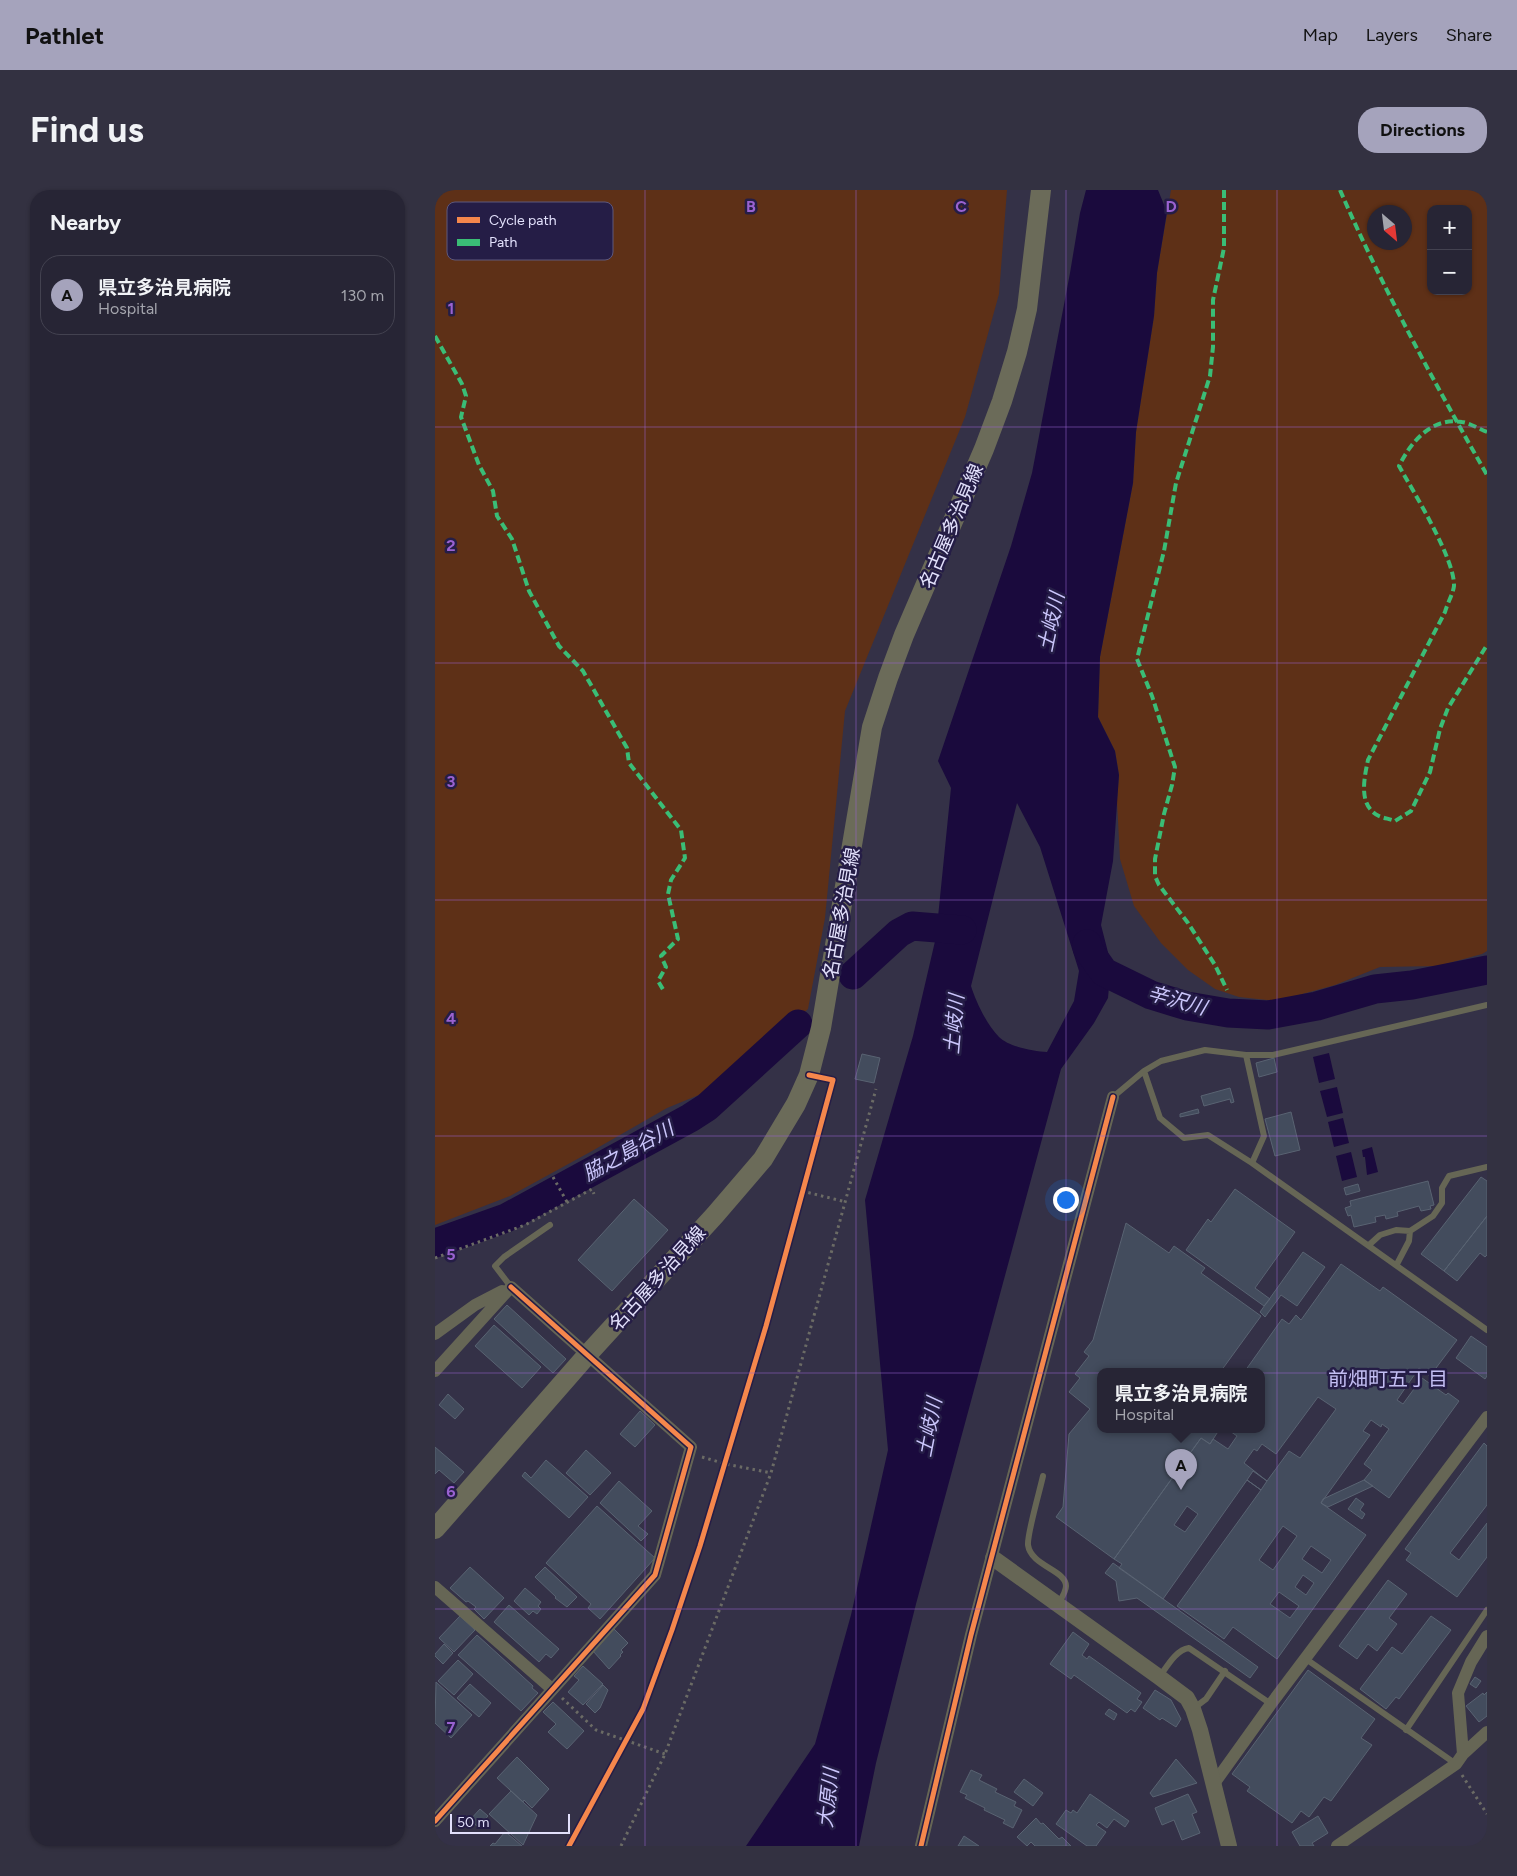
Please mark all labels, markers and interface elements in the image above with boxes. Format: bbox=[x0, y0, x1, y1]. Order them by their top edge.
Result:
text: Pathlet bbox=[25, 21, 104, 50]
text: Map bbox=[1303, 24, 1338, 46]
text: Layers bbox=[1366, 24, 1418, 46]
text: Share bbox=[1446, 24, 1492, 46]
button: Directions bbox=[1358, 107, 1487, 153]
text: Find us bbox=[30, 109, 144, 151]
text: B bbox=[746, 197, 756, 216]
text: C bbox=[955, 197, 967, 216]
text: D bbox=[1165, 197, 1177, 216]
legend bbox=[447, 202, 613, 260]
north arrow bbox=[1367, 205, 1412, 250]
map controls bbox=[1427, 205, 1472, 295]
button: + bbox=[1427, 205, 1472, 250]
text: Nearby bbox=[50, 210, 121, 235]
text: Cycle path bbox=[489, 212, 557, 229]
text: Path bbox=[489, 234, 517, 251]
button: − bbox=[1427, 250, 1472, 295]
text: 県立多治見病院 bbox=[98, 276, 231, 299]
text: A bbox=[61, 286, 73, 305]
text: 130 m bbox=[341, 286, 384, 305]
text: Hospital bbox=[98, 299, 158, 318]
text: 1 bbox=[448, 299, 454, 318]
street label: 名古屋多治見線 bbox=[915, 460, 988, 592]
text: 2 bbox=[446, 536, 456, 555]
water label: 土岐川 bbox=[1033, 588, 1069, 654]
text: 3 bbox=[447, 772, 456, 791]
street label: 名古屋多治見線 bbox=[819, 846, 864, 981]
water label: 辛沢川 bbox=[1145, 980, 1211, 1020]
water label: 土岐川 bbox=[939, 991, 969, 1055]
text: 4 bbox=[446, 1009, 456, 1028]
water label: 脇之島谷川 bbox=[578, 1115, 679, 1186]
your location bbox=[1053, 1187, 1079, 1213]
street label: 名古屋多治見線 bbox=[604, 1221, 710, 1335]
text: 5 bbox=[446, 1245, 456, 1264]
district label: 前畑町五丁目 bbox=[1328, 1367, 1448, 1391]
popup bbox=[1097, 1368, 1265, 1433]
text: 県立多治見病院 bbox=[1114, 1382, 1248, 1405]
water label: 土岐川 bbox=[911, 1393, 947, 1459]
text: Hospital bbox=[1114, 1405, 1174, 1424]
pin: A bbox=[1165, 1449, 1197, 1490]
text: 6 bbox=[446, 1482, 456, 1501]
text: 7 bbox=[447, 1718, 456, 1737]
water label: 大原川 bbox=[813, 1765, 843, 1829]
scale bar bbox=[450, 1811, 570, 1834]
text: 50 m bbox=[457, 1814, 489, 1831]

